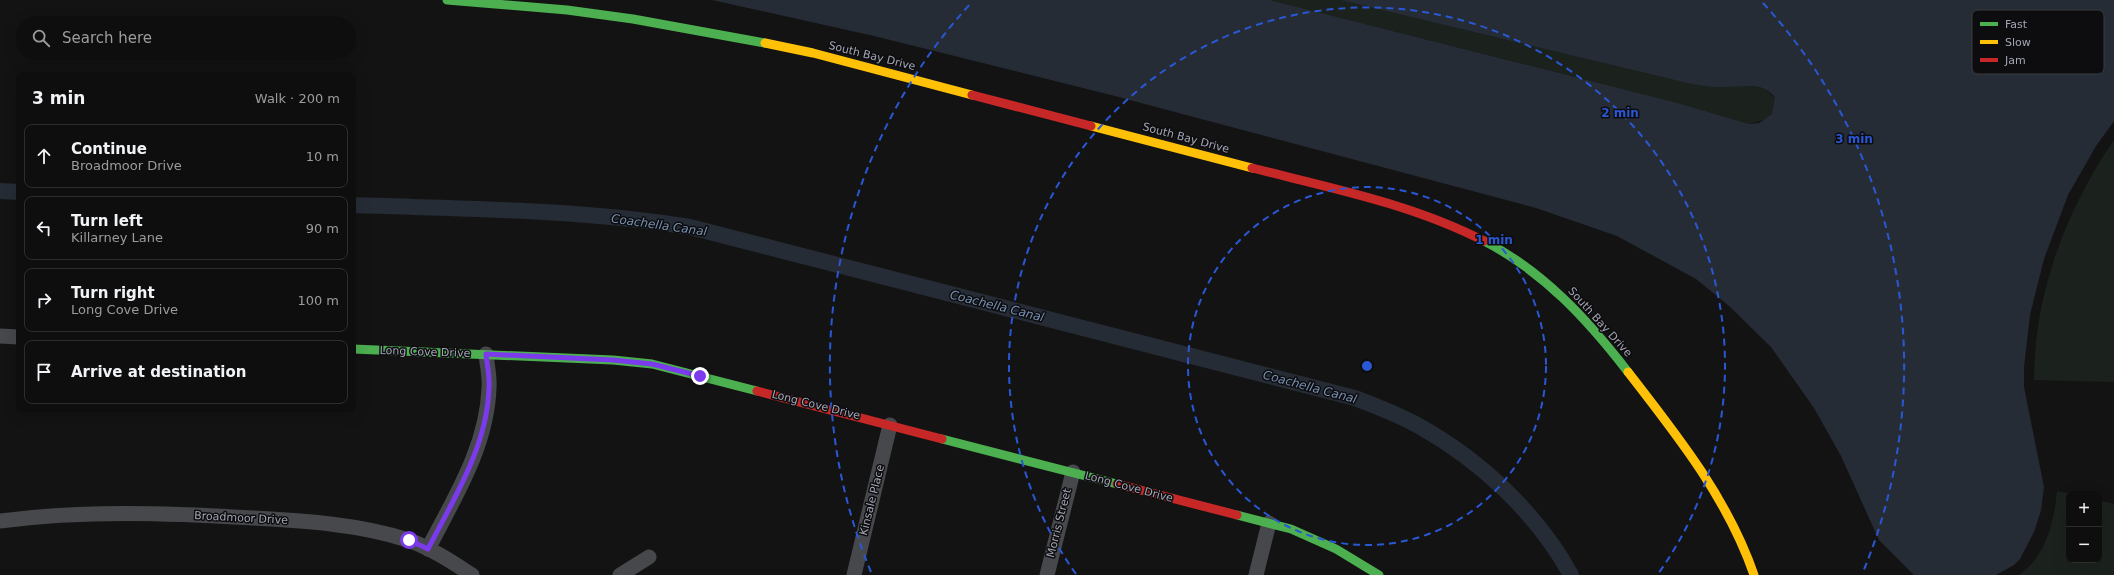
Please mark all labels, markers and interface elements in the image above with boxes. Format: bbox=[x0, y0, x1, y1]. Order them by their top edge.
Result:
legend bbox=[1972, 10, 2104, 74]
search box bbox=[16, 16, 356, 60]
text: Fast bbox=[2005, 18, 2028, 31]
icon: search bbox=[30, 27, 52, 49]
text: Search here bbox=[62, 29, 152, 47]
text: Slow bbox=[2005, 36, 2031, 49]
street label: South Bay Drive bbox=[827, 39, 917, 73]
text: Jam bbox=[2004, 54, 2026, 67]
text: 3 min bbox=[32, 88, 85, 108]
text: Walk · 200 m bbox=[255, 91, 340, 106]
text: 2 min bbox=[1601, 106, 1639, 120]
street label: South Bay Drive bbox=[1141, 120, 1231, 156]
text: 3 min bbox=[1835, 132, 1873, 146]
text: Continue bbox=[71, 140, 147, 158]
icon: ahead bbox=[33, 145, 55, 167]
text: 10 m bbox=[306, 149, 339, 164]
text: Broadmoor Drive bbox=[71, 158, 182, 173]
water label: Coachella Canal bbox=[610, 211, 708, 239]
text: Turn left bbox=[71, 212, 143, 230]
icon: left bbox=[33, 217, 55, 239]
text: 90 m bbox=[306, 221, 339, 236]
text: Killarney Lane bbox=[71, 230, 163, 245]
text: 1 min bbox=[1475, 233, 1513, 247]
text: Turn right bbox=[71, 284, 155, 302]
street label: South Bay Drive bbox=[1565, 285, 1635, 360]
water label: Coachella Canal bbox=[948, 288, 1046, 325]
icon: right bbox=[33, 289, 55, 311]
text: 100 m bbox=[297, 293, 339, 308]
text: Long Cove Drive bbox=[71, 302, 178, 317]
street label: Long Cove Drive bbox=[379, 344, 471, 360]
centre of rings bbox=[1360, 359, 1374, 373]
icon: arrive bbox=[33, 361, 55, 383]
text: Arrive at destination bbox=[71, 363, 246, 381]
route end bbox=[691, 367, 709, 385]
water label: Coachella Canal bbox=[1262, 368, 1359, 406]
street label: Long Cove Drive bbox=[770, 388, 862, 422]
street label: Kinsale Place bbox=[857, 463, 887, 537]
street label: Long Cove Drive bbox=[1084, 469, 1175, 505]
street label: Morris Street bbox=[1044, 486, 1074, 559]
map controls bbox=[2066, 491, 2102, 563]
button: + bbox=[2066, 491, 2102, 527]
street label: Broadmoor Drive bbox=[194, 509, 288, 527]
button: − bbox=[2066, 527, 2102, 563]
route start bbox=[400, 531, 418, 549]

